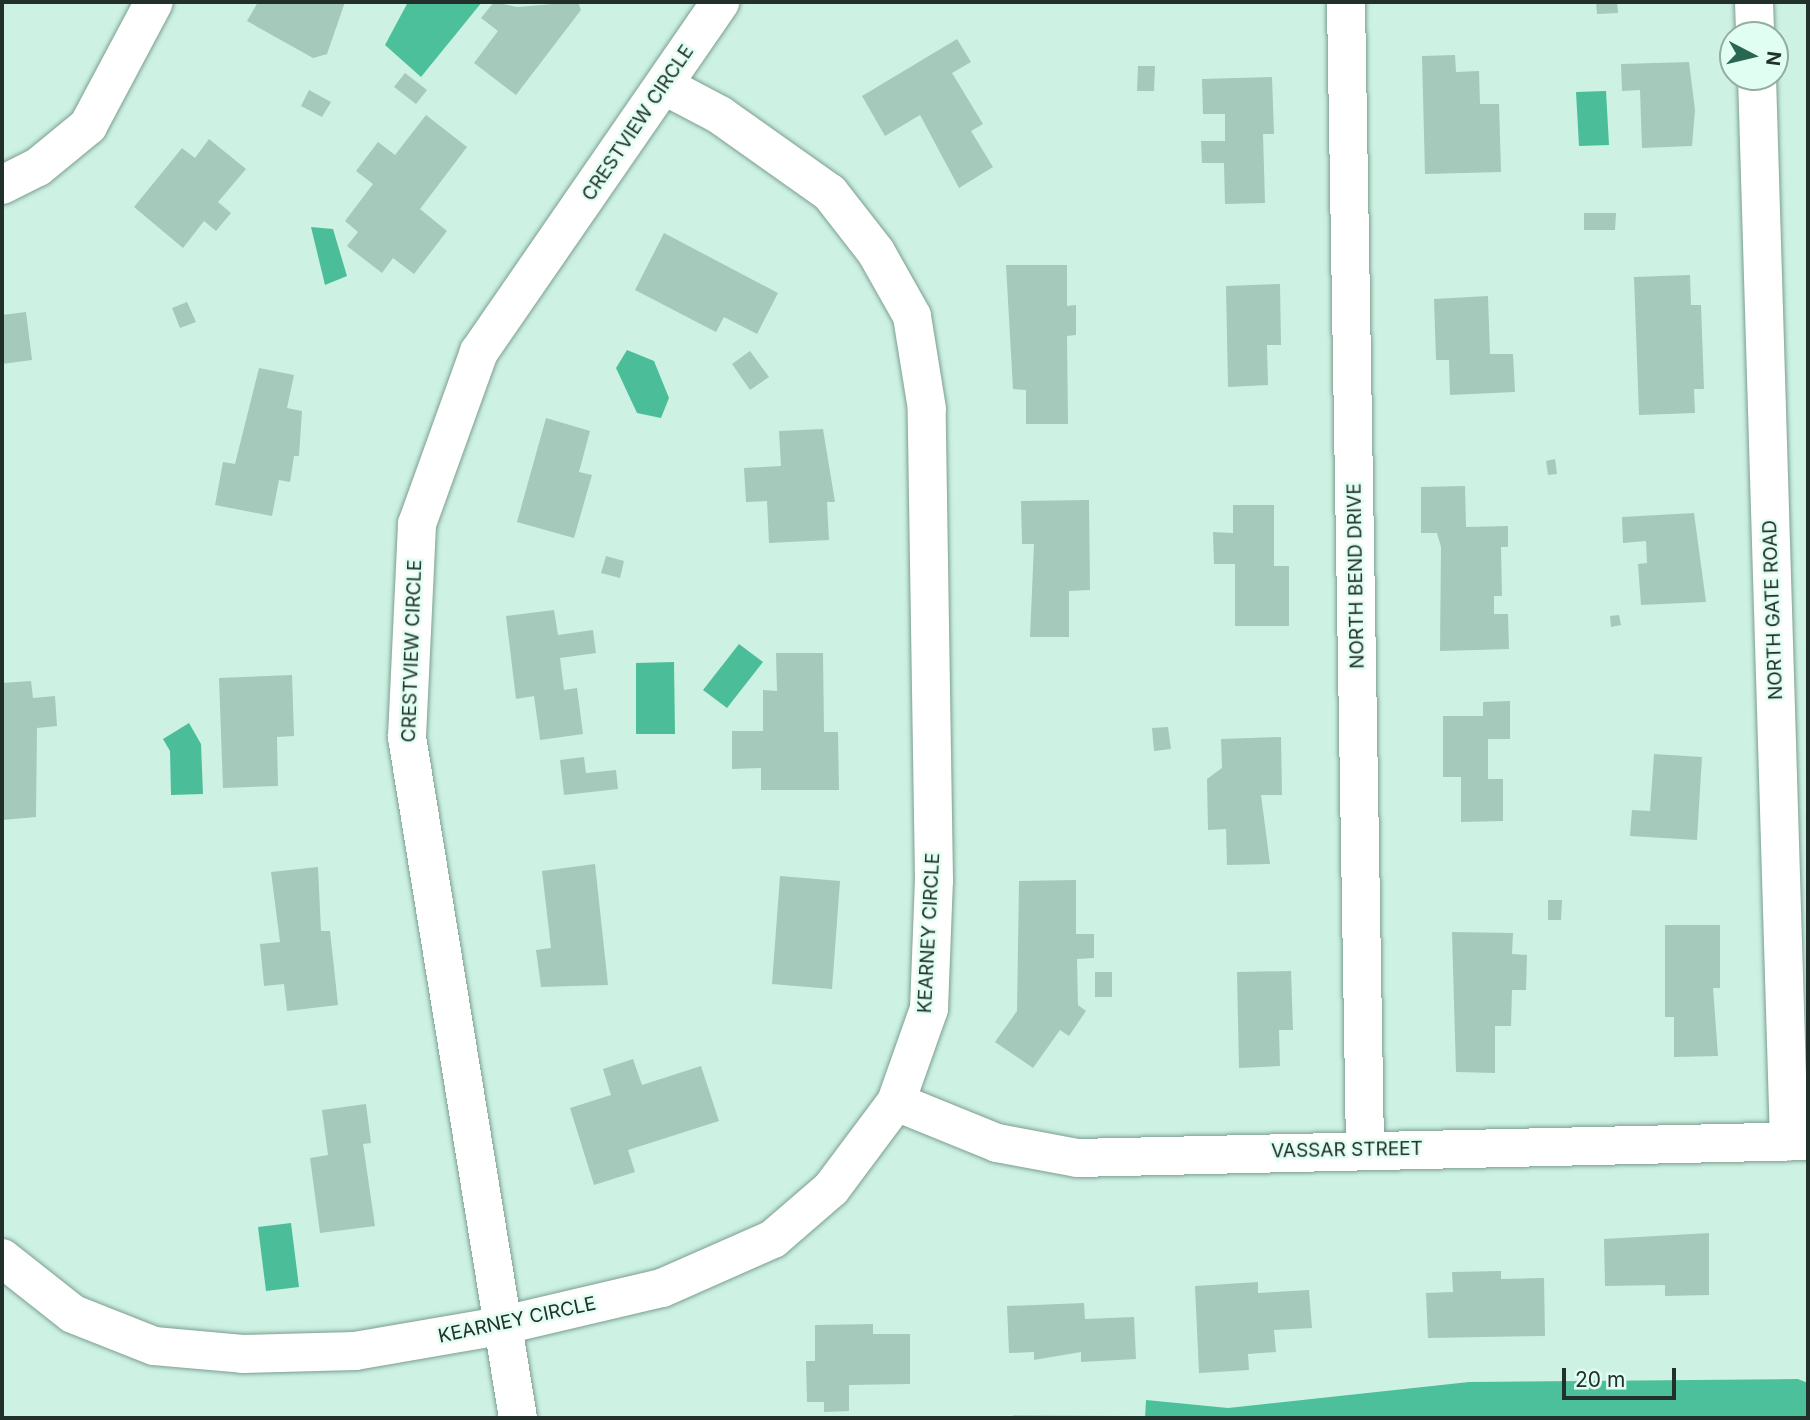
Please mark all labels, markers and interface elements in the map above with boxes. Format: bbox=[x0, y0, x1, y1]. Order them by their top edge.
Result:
north arrow bbox=[1719, 21, 1789, 91]
street label: CRESTVIEW CIRCLE bbox=[577, 41, 699, 205]
text: N bbox=[1761, 50, 1786, 67]
street label: NORTH BEND DRIVE bbox=[1343, 483, 1369, 669]
street label: NORTH GATE ROAD bbox=[1758, 520, 1788, 700]
street label: CRESTVIEW CIRCLE bbox=[397, 559, 427, 743]
street label: KEARNEY CIRCLE bbox=[913, 852, 945, 1014]
street label: VASSAR STREET bbox=[1271, 1137, 1423, 1163]
street label: KEARNEY CIRCLE bbox=[436, 1292, 598, 1348]
scale bar bbox=[1565, 1354, 1679, 1398]
text: 20 m bbox=[1575, 1367, 1625, 1392]

